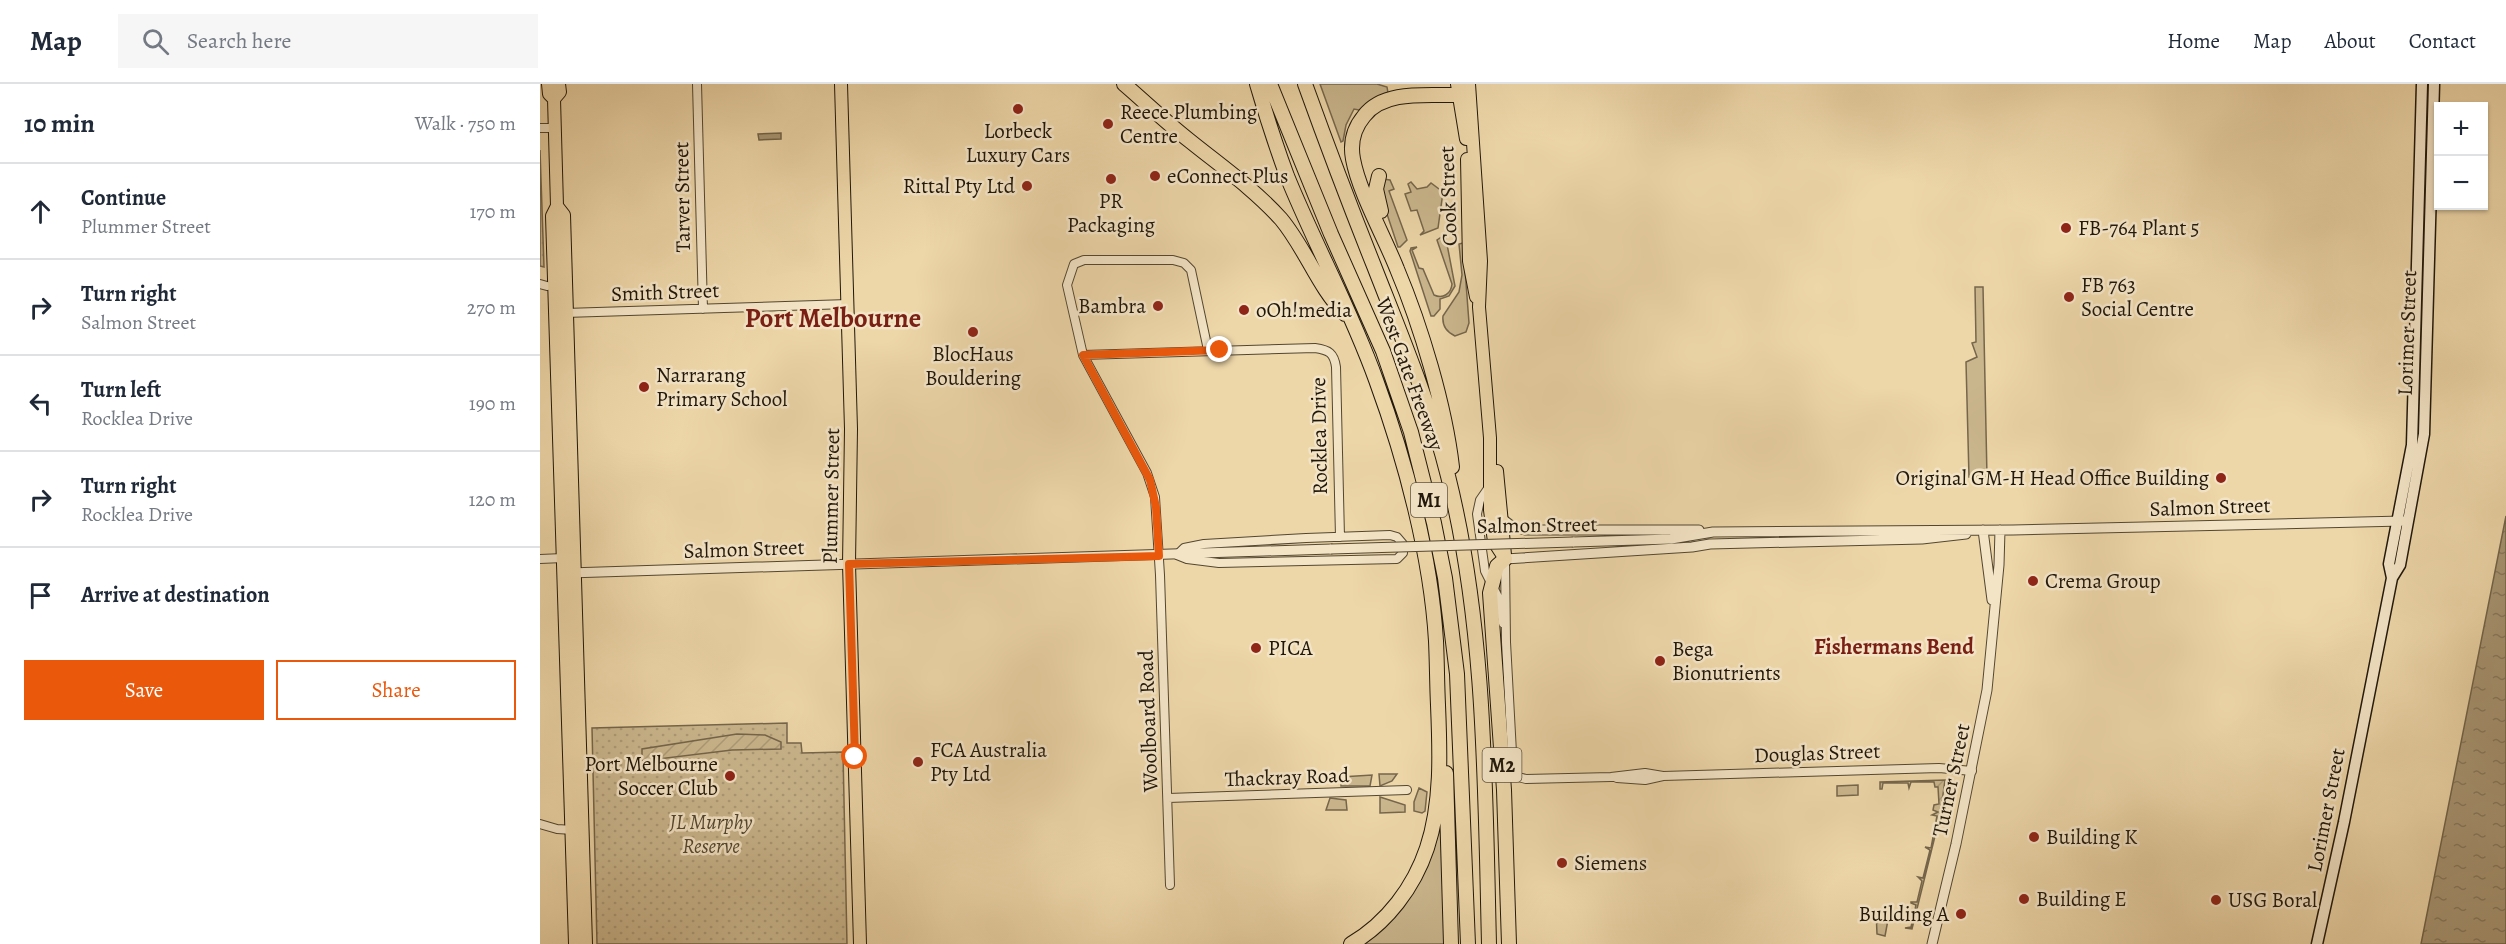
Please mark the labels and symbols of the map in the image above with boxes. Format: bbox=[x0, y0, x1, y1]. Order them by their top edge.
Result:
place label: Reece Plumbing Centre bbox=[1120, 98, 1258, 150]
marker: Lorbeck Luxury Cars bbox=[1011, 102, 1025, 116]
place label: Lorbeck Luxury Cars bbox=[966, 117, 1070, 169]
marker: Reece Plumbing Centre bbox=[1101, 117, 1115, 131]
street label: Tarver Street bbox=[667, 141, 697, 253]
street label: Cook Street bbox=[1432, 146, 1464, 246]
place label: eConnect Plus bbox=[1167, 162, 1289, 190]
marker: eConnect Plus bbox=[1148, 169, 1162, 183]
place label: Rittal Pty Ltd bbox=[903, 172, 1016, 200]
marker: PR Packaging bbox=[1104, 172, 1118, 186]
marker: Rittal Pty Ltd bbox=[1020, 179, 1034, 193]
place label: PR Packaging bbox=[1067, 187, 1156, 239]
place label: FB-764 Plant 5 bbox=[2078, 214, 2200, 242]
marker: FB-764 Plant 5 bbox=[2059, 221, 2073, 235]
street label: Lorimer Street bbox=[2391, 270, 2423, 396]
place label: FB 763 Social Centre bbox=[2081, 271, 2194, 323]
street label: Smith Street bbox=[610, 276, 720, 308]
marker: FB 763 Social Centre bbox=[2062, 290, 2076, 304]
place label: Bambra bbox=[1078, 292, 1146, 320]
street label: West Gate Freeway bbox=[1369, 293, 1451, 455]
place label: oOh!media bbox=[1256, 296, 1352, 324]
marker: Bambra bbox=[1151, 299, 1165, 313]
district label: Port Melbourne bbox=[745, 300, 921, 336]
marker: oOh!media bbox=[1237, 303, 1251, 317]
marker: BlocHaus Bouldering bbox=[966, 325, 980, 339]
route end bbox=[1206, 336, 1232, 362]
place label: BlocHaus Bouldering bbox=[925, 340, 1021, 392]
place label: Narrarang Primary School bbox=[656, 361, 787, 413]
street label: Rocklea Drive bbox=[1304, 377, 1334, 495]
marker: Narrarang Primary School bbox=[637, 380, 651, 394]
street label: Plummer Street bbox=[816, 428, 846, 564]
place label: Original GM-H Head Office Building bbox=[1895, 464, 2209, 492]
marker: Original GM-H Head Office Building bbox=[2214, 471, 2228, 485]
road number: M1 bbox=[1411, 483, 1447, 517]
street label: Salmon Street bbox=[2149, 491, 2271, 523]
street label: Salmon Street bbox=[1476, 510, 1598, 540]
street label: Salmon Street bbox=[683, 533, 805, 565]
place label: Crema Group bbox=[2045, 567, 2161, 595]
marker: Crema Group bbox=[2026, 574, 2040, 588]
district label: Fishermans Bend bbox=[1814, 632, 1974, 662]
place label: PICA bbox=[1268, 634, 1313, 662]
place label: Bega Bionutrients bbox=[1672, 635, 1781, 687]
marker: PICA bbox=[1249, 641, 1263, 655]
street label: Woolboard Road bbox=[1132, 649, 1165, 793]
marker: Bega Bionutrients bbox=[1653, 654, 1667, 668]
street label: Turner Street bbox=[1925, 721, 1977, 839]
place label: FCA Australia Pty Ltd bbox=[930, 736, 1047, 788]
street label: Douglas Street bbox=[1753, 737, 1881, 769]
route start bbox=[841, 743, 867, 769]
street label: Lorimer Street bbox=[2300, 746, 2352, 874]
road number: M2 bbox=[1482, 748, 1522, 782]
place label: Port Melbourne Soccer Club bbox=[584, 750, 718, 802]
marker: FCA Australia Pty Ltd bbox=[911, 755, 925, 769]
street label: Thackray Road bbox=[1224, 761, 1350, 793]
marker: Port Melbourne Soccer Club bbox=[723, 769, 737, 783]
park label: JL Murphy Reserve bbox=[668, 808, 753, 860]
place label: Building K bbox=[2046, 823, 2138, 851]
marker: Building K bbox=[2027, 830, 2041, 844]
place label: Siemens bbox=[1574, 849, 1647, 877]
marker: Siemens bbox=[1555, 856, 1569, 870]
place label: Building E bbox=[2036, 885, 2127, 913]
place label: USG Boral bbox=[2228, 886, 2317, 914]
marker: Building E bbox=[2017, 892, 2031, 906]
marker: USG Boral bbox=[2209, 893, 2223, 907]
place label: Building A bbox=[1858, 900, 1950, 928]
marker: Building A bbox=[1954, 907, 1968, 921]

